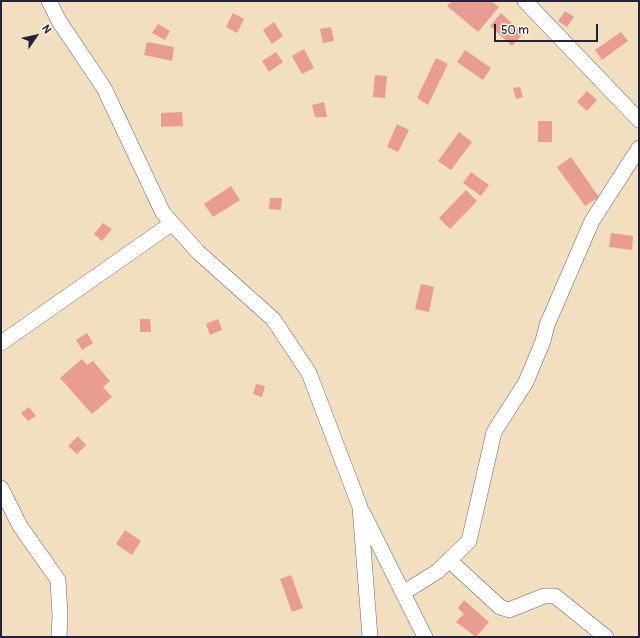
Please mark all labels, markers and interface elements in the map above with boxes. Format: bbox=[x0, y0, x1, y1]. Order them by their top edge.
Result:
north arrow bbox=[16, 16, 56, 56]
scale bar bbox=[496, 16, 600, 42]
text: N bbox=[39, 22, 54, 36]
text: 50 m bbox=[501, 23, 529, 38]

